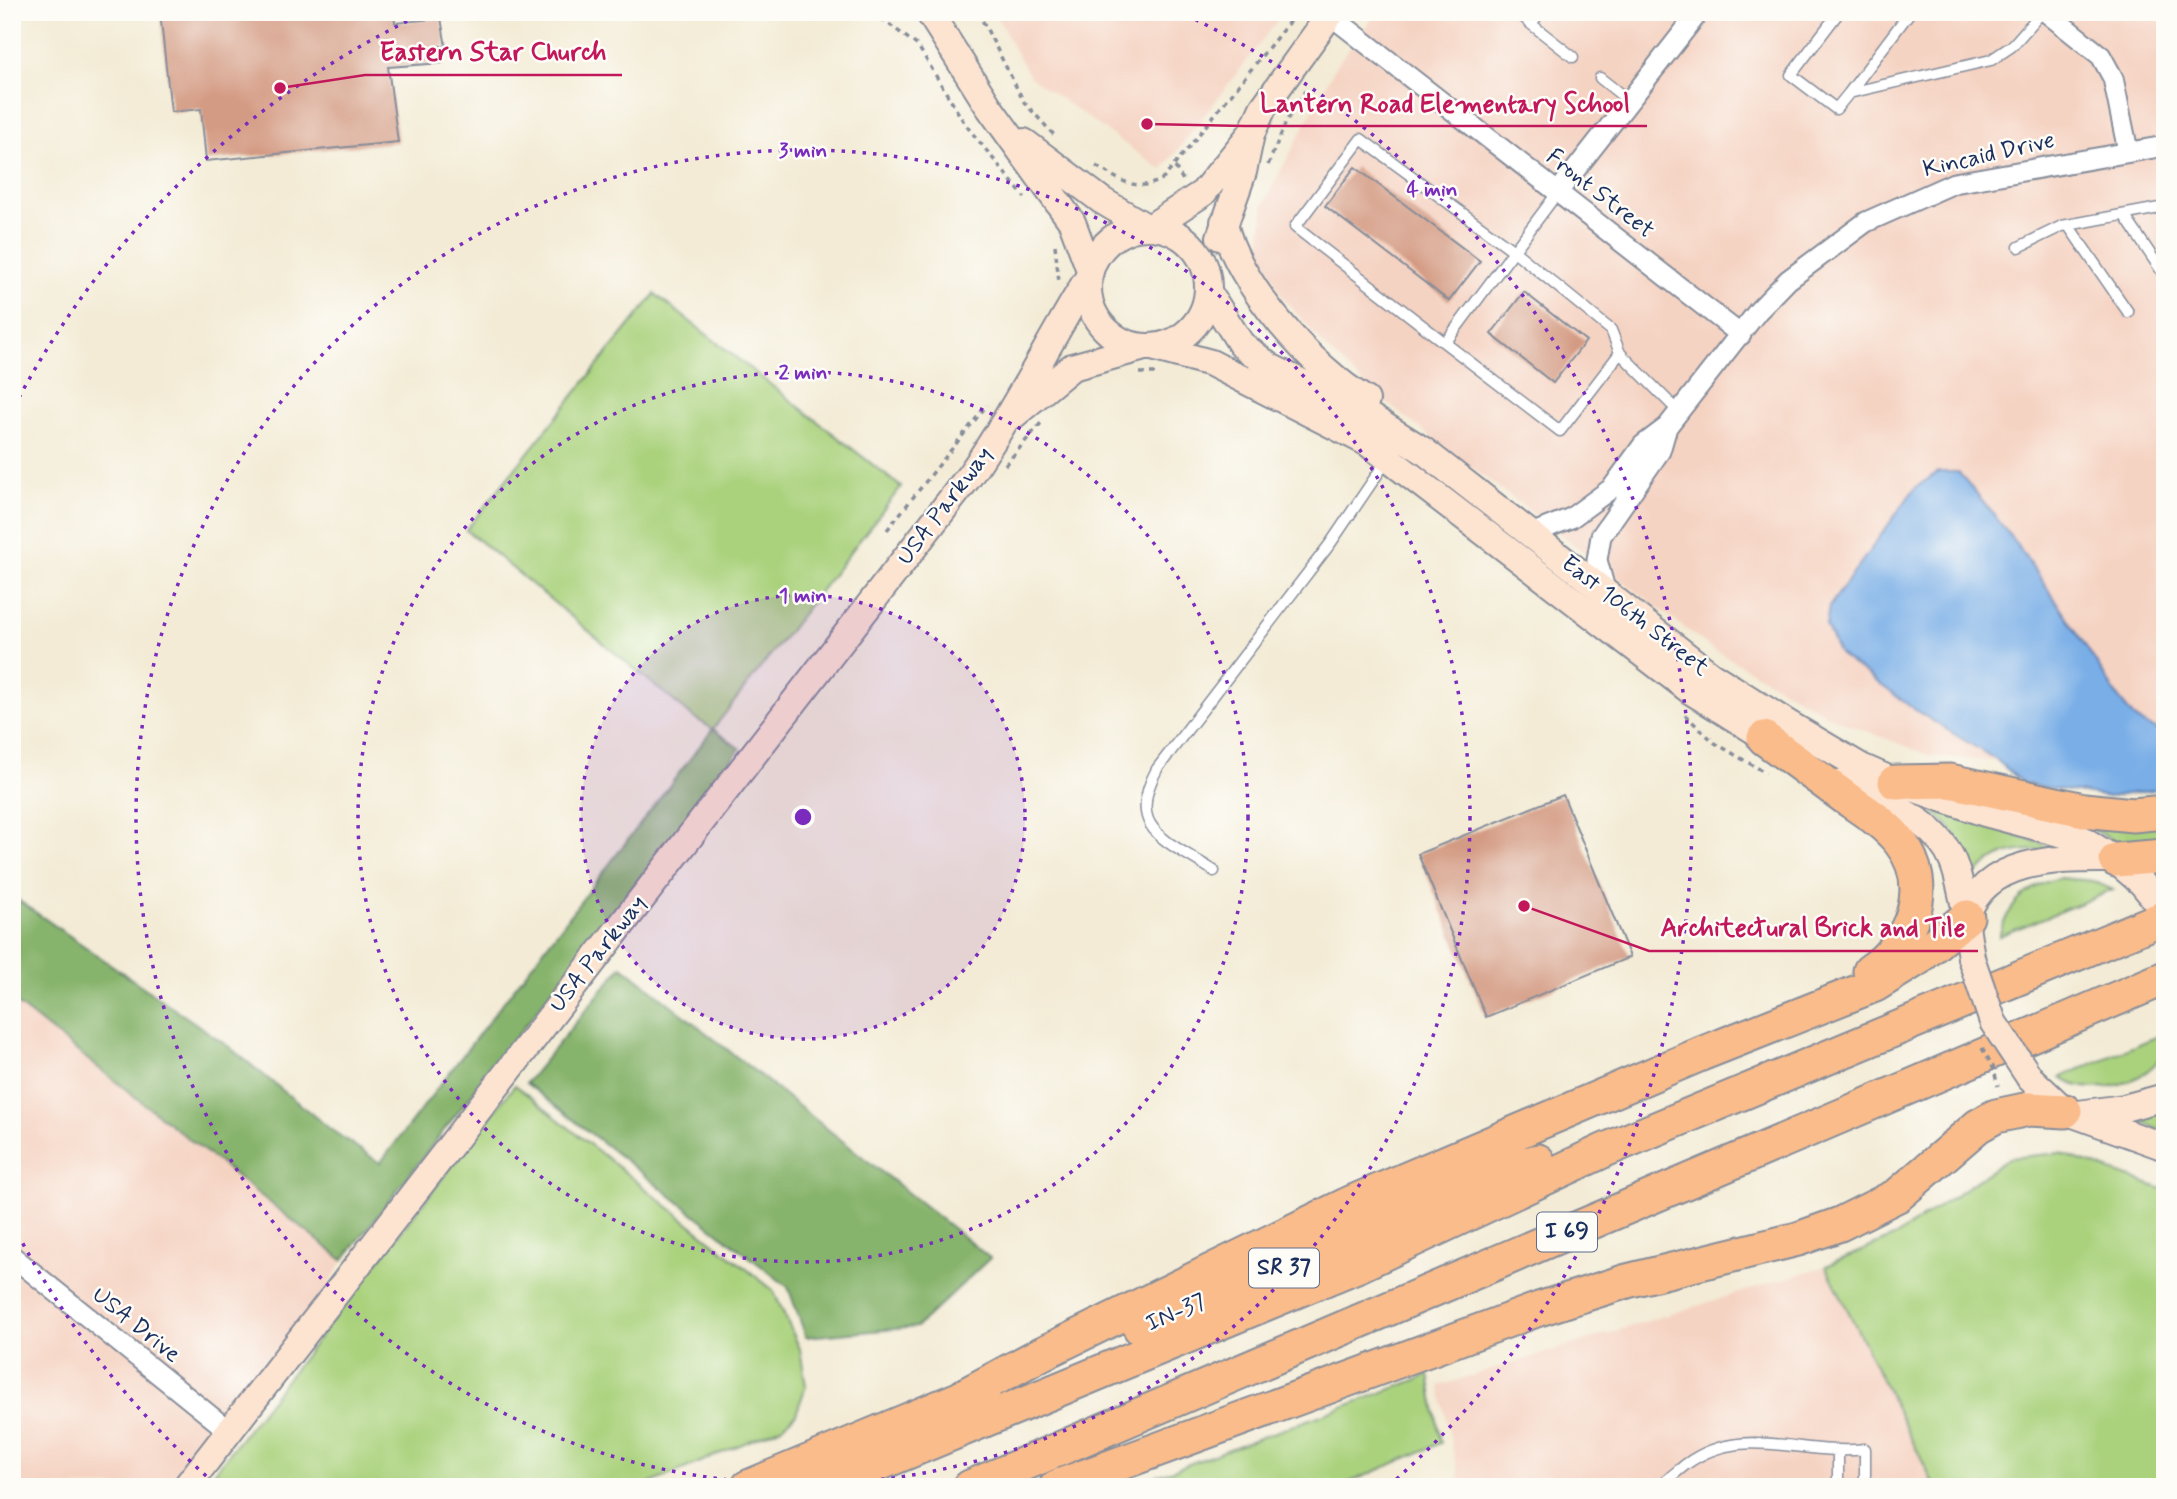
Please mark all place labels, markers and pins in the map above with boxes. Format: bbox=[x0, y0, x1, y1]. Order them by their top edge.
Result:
callout: Eastern Star Church bbox=[365, 28, 622, 75]
callout: Lantern Road Elementary School bbox=[1244, 79, 1647, 126]
centre of rings bbox=[791, 805, 815, 829]
callout: Architectural Brick and Tile bbox=[1649, 904, 1978, 951]

